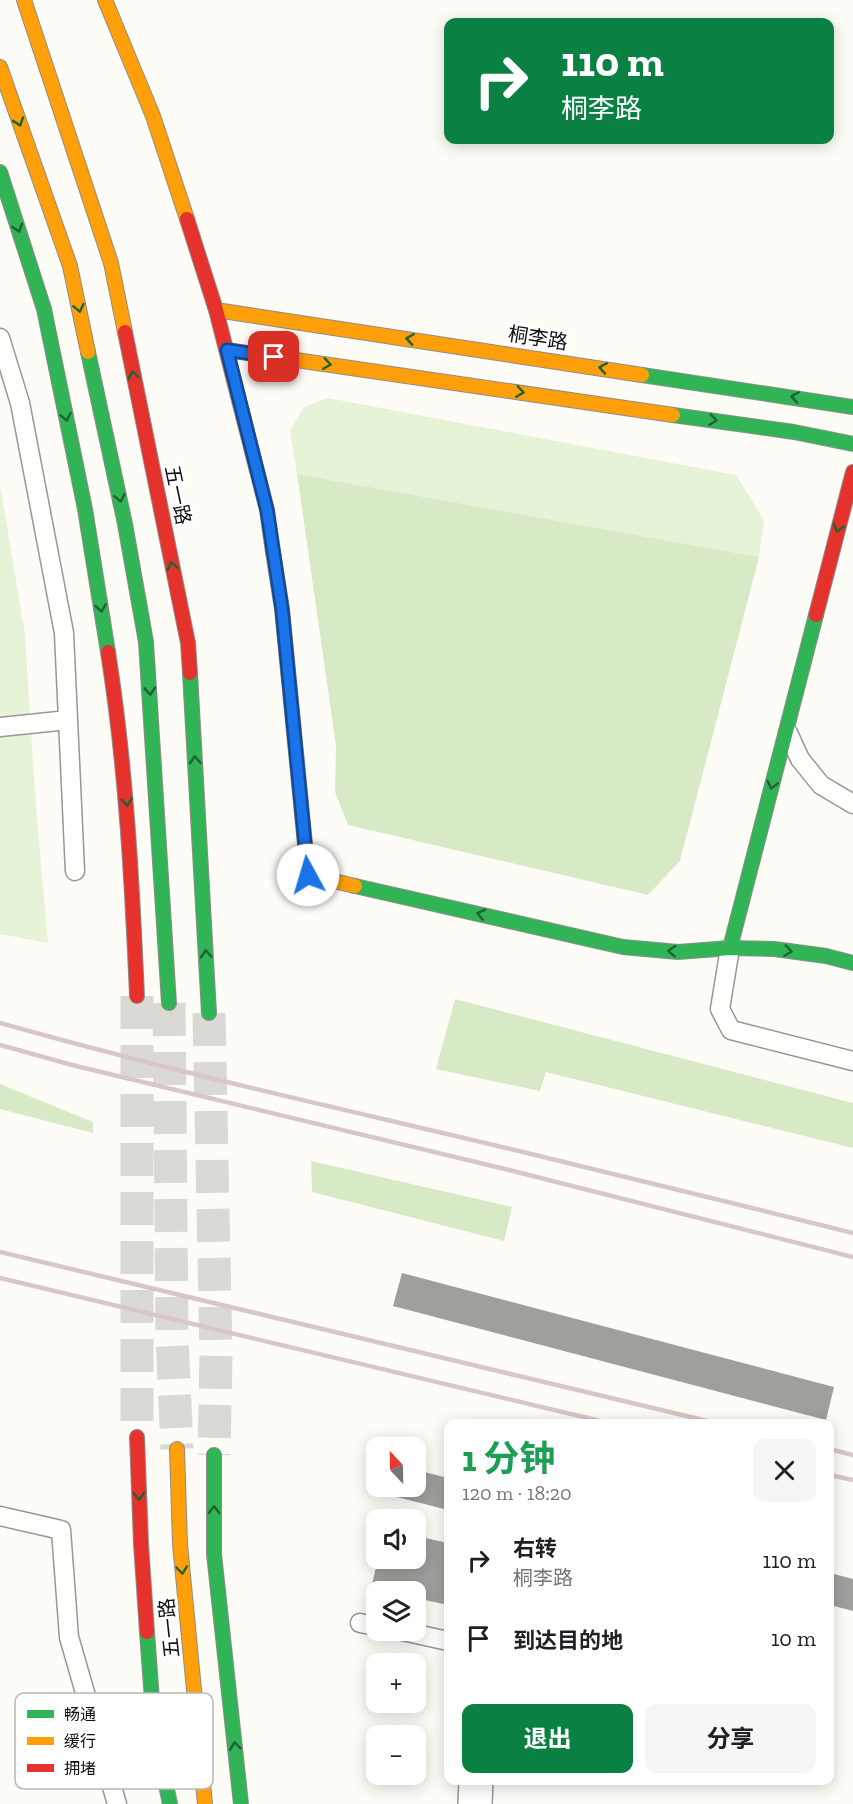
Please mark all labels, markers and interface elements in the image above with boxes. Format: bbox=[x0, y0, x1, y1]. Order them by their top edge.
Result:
text: 110 m bbox=[561, 36, 664, 87]
icon: right bbox=[462, 42, 540, 120]
text: 桐李路 bbox=[561, 93, 642, 125]
one-way arrow bbox=[12, 116, 25, 127]
one-way arrow bbox=[11, 222, 23, 233]
one-way arrow bbox=[72, 302, 85, 312]
street label: 桐李路 bbox=[506, 321, 570, 355]
pin bbox=[248, 331, 299, 382]
one-way arrow bbox=[405, 333, 414, 345]
icon: arrive bbox=[257, 340, 290, 373]
one-way arrow bbox=[322, 358, 331, 370]
one-way arrow bbox=[598, 362, 607, 374]
one-way arrow bbox=[128, 370, 141, 380]
one-way arrow bbox=[515, 386, 524, 398]
one-way arrow bbox=[791, 391, 800, 403]
one-way arrow bbox=[59, 411, 72, 421]
one-way arrow bbox=[708, 414, 717, 426]
street label: 五一路 bbox=[160, 463, 196, 527]
one-way arrow bbox=[112, 493, 125, 503]
one-way arrow bbox=[833, 523, 846, 533]
one-way arrow bbox=[166, 562, 179, 572]
one-way arrow bbox=[95, 604, 107, 613]
one-way arrow bbox=[143, 686, 156, 695]
one-way arrow bbox=[188, 755, 201, 764]
one-way arrow bbox=[767, 780, 779, 790]
one-way arrow bbox=[120, 797, 133, 806]
position arrow bbox=[276, 843, 340, 907]
one-way arrow bbox=[476, 909, 486, 922]
one-way arrow bbox=[784, 944, 793, 956]
one-way arrow bbox=[667, 945, 676, 958]
one-way arrow bbox=[199, 950, 212, 959]
north arrow bbox=[366, 1437, 426, 1497]
map controls bbox=[366, 1437, 426, 1785]
text: 1 分钟 bbox=[462, 1437, 555, 1480]
button: close bbox=[753, 1439, 816, 1502]
text: 120 m · 18:20 bbox=[462, 1481, 572, 1505]
one-way arrow bbox=[133, 1491, 145, 1500]
one-way arrow bbox=[208, 1505, 220, 1514]
button: sound bbox=[366, 1509, 426, 1569]
text: 右转 bbox=[513, 1535, 557, 1562]
icon: right bbox=[462, 1544, 495, 1577]
text: 110 m bbox=[762, 1547, 816, 1574]
one-way arrow bbox=[175, 1565, 188, 1574]
text: 桐李路 bbox=[513, 1566, 573, 1590]
button: layers bbox=[366, 1581, 426, 1641]
street label: 五一路 bbox=[154, 1597, 184, 1659]
icon: arrive bbox=[462, 1622, 495, 1655]
text: 10 m bbox=[771, 1625, 816, 1652]
text: 到达目的地 bbox=[513, 1627, 623, 1654]
button: + bbox=[366, 1653, 426, 1713]
legend bbox=[15, 1693, 213, 1789]
button: 退出 bbox=[462, 1704, 633, 1773]
button: 分享 bbox=[645, 1704, 816, 1773]
text: 畅通 bbox=[64, 1705, 96, 1724]
button: − bbox=[366, 1725, 426, 1785]
text: 缓行 bbox=[64, 1732, 96, 1751]
one-way arrow bbox=[229, 1741, 241, 1750]
text: 拥堵 bbox=[64, 1759, 96, 1778]

